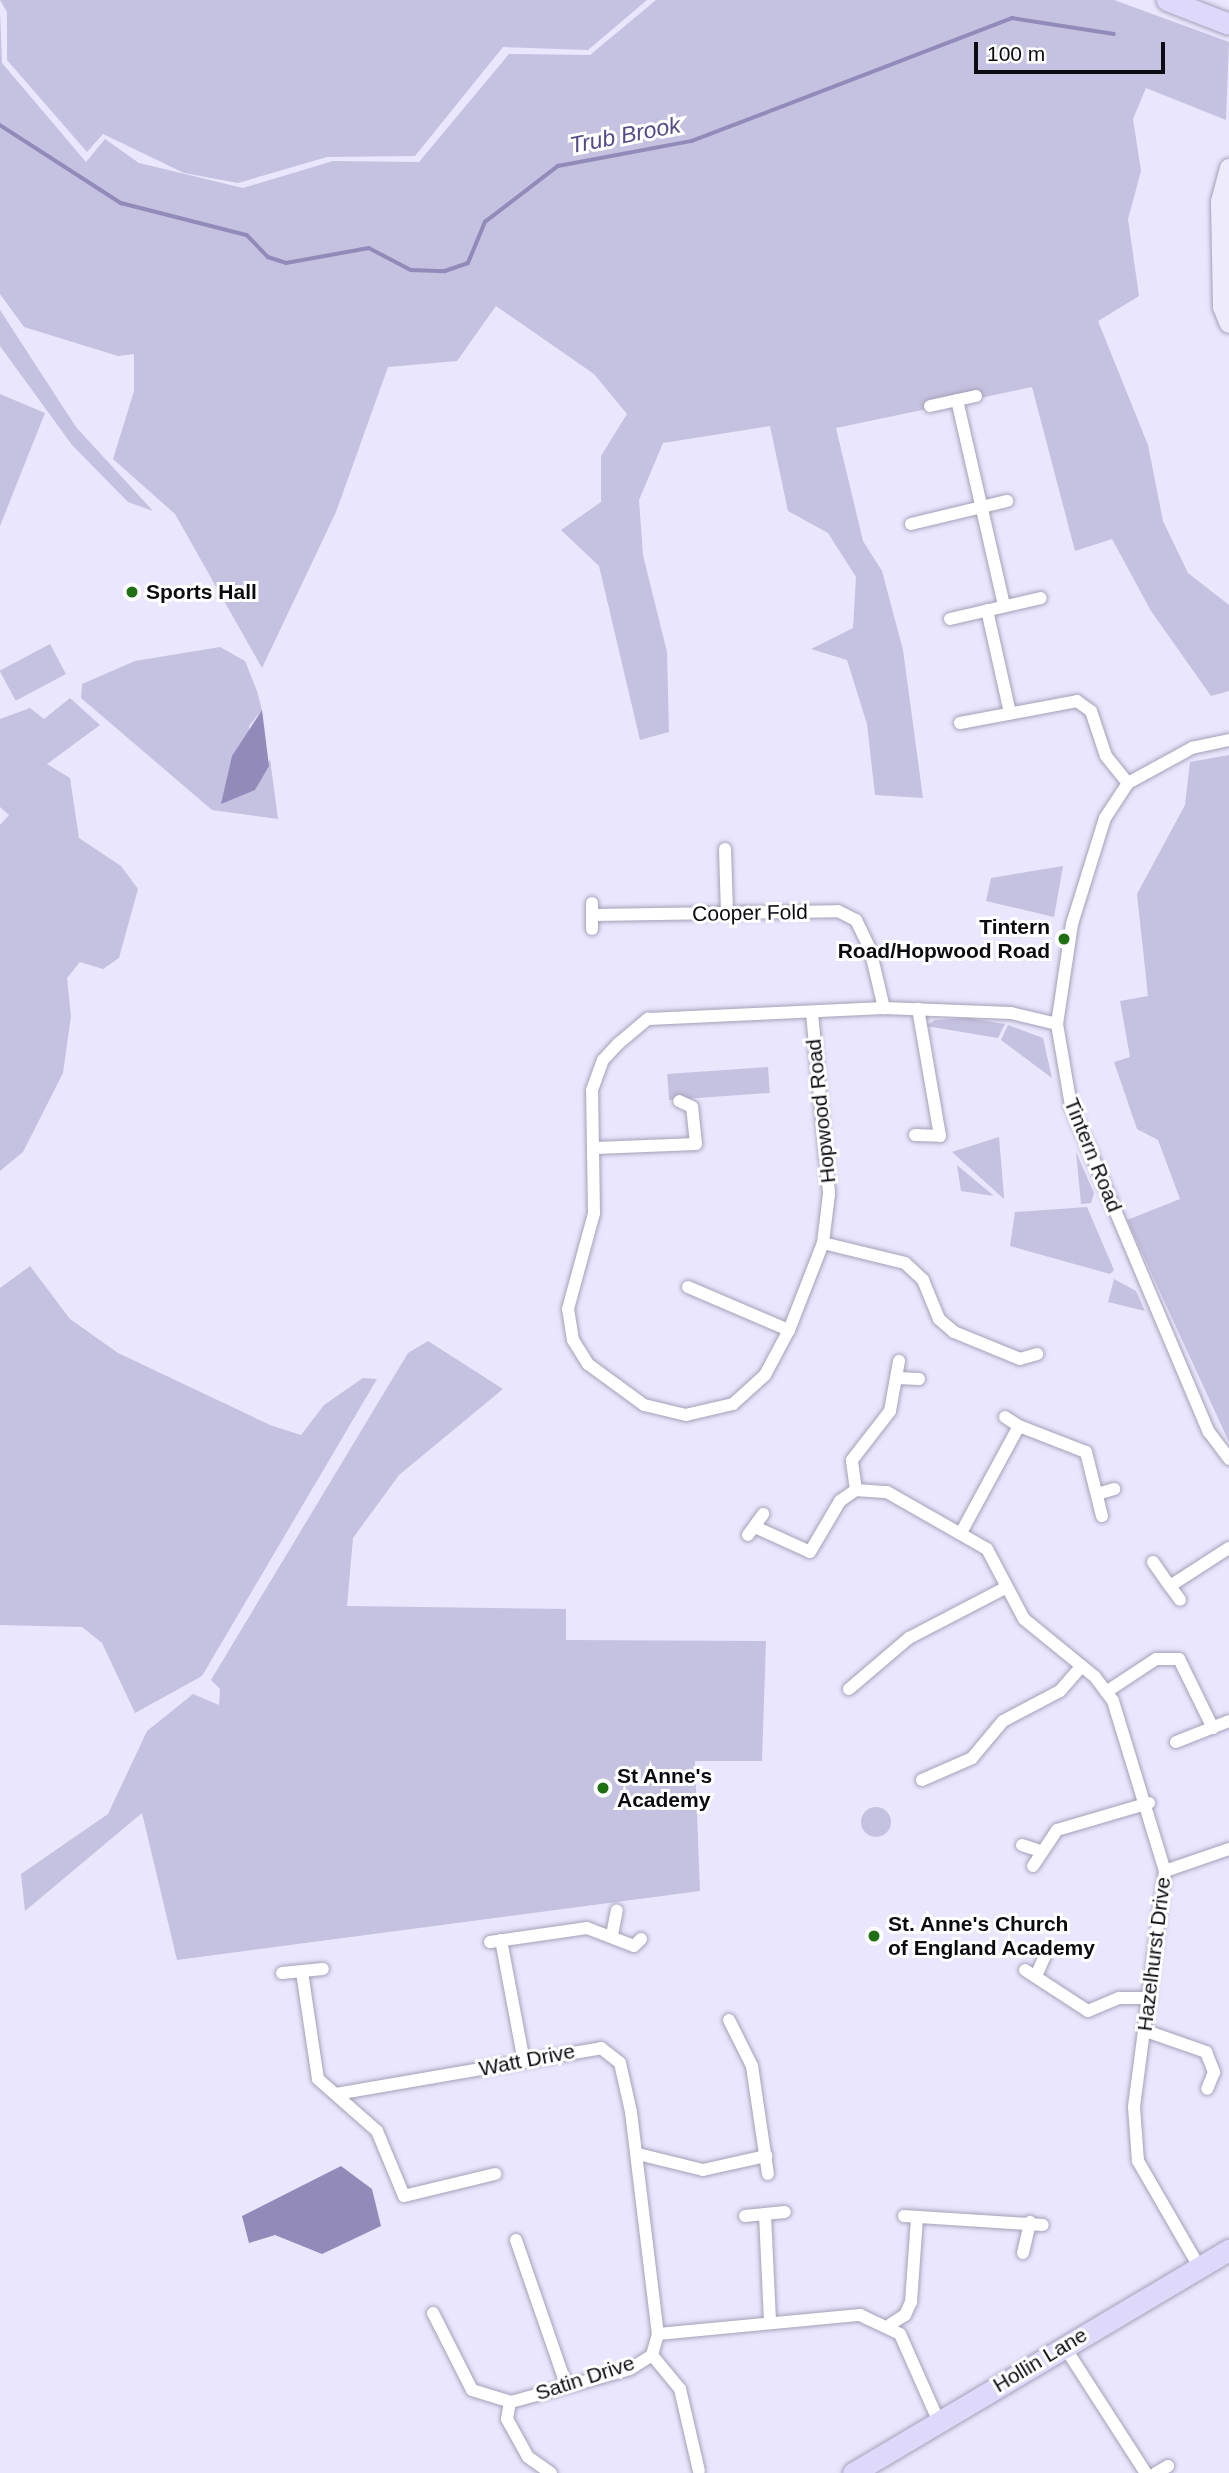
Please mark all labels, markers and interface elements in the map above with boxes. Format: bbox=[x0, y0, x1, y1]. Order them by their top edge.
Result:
scale bar bbox=[977, 28, 1168, 72]
text: 100 m bbox=[987, 42, 1045, 65]
water label: Trub Brook bbox=[567, 111, 683, 159]
place label: Sports Hall bbox=[146, 579, 257, 605]
marker: Sports Hall bbox=[124, 584, 140, 600]
street label: Cooper Fold bbox=[692, 899, 808, 927]
place label: Tintern Road/Hopwood Road bbox=[838, 914, 1050, 964]
marker: Tintern Road/Hopwood Road bbox=[1056, 931, 1072, 947]
street label: Hopwood Road bbox=[801, 1038, 841, 1184]
street label: Tintern Road bbox=[1059, 1094, 1127, 1216]
place label: St Anne's Academy bbox=[617, 1763, 713, 1813]
marker: St Anne's Academy bbox=[595, 1780, 611, 1796]
street label: Hazelhurst Drive bbox=[1132, 1875, 1176, 2033]
place label: St. Anne's Church of England Academy bbox=[888, 1911, 1096, 1961]
marker: St. Anne's Church of England Academy bbox=[866, 1928, 882, 1944]
street label: Watt Drive bbox=[477, 2038, 577, 2082]
street label: Hollin Lane bbox=[988, 2322, 1092, 2398]
street label: Satin Drive bbox=[532, 2350, 638, 2406]

